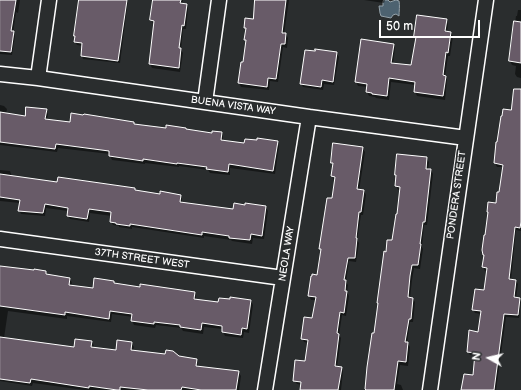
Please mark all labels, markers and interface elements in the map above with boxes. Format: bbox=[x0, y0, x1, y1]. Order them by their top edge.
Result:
scale bar bbox=[381, 12, 482, 38]
text: 50 m bbox=[386, 19, 413, 34]
street label: BUENA VISTA WAY bbox=[190, 94, 276, 118]
street label: PONDERA STREET bbox=[445, 150, 469, 240]
street label: NEOLA WAY bbox=[277, 226, 297, 282]
street label: 37TH STREET WEST bbox=[94, 246, 190, 272]
north arrow bbox=[469, 338, 509, 378]
text: N bbox=[470, 351, 484, 361]

